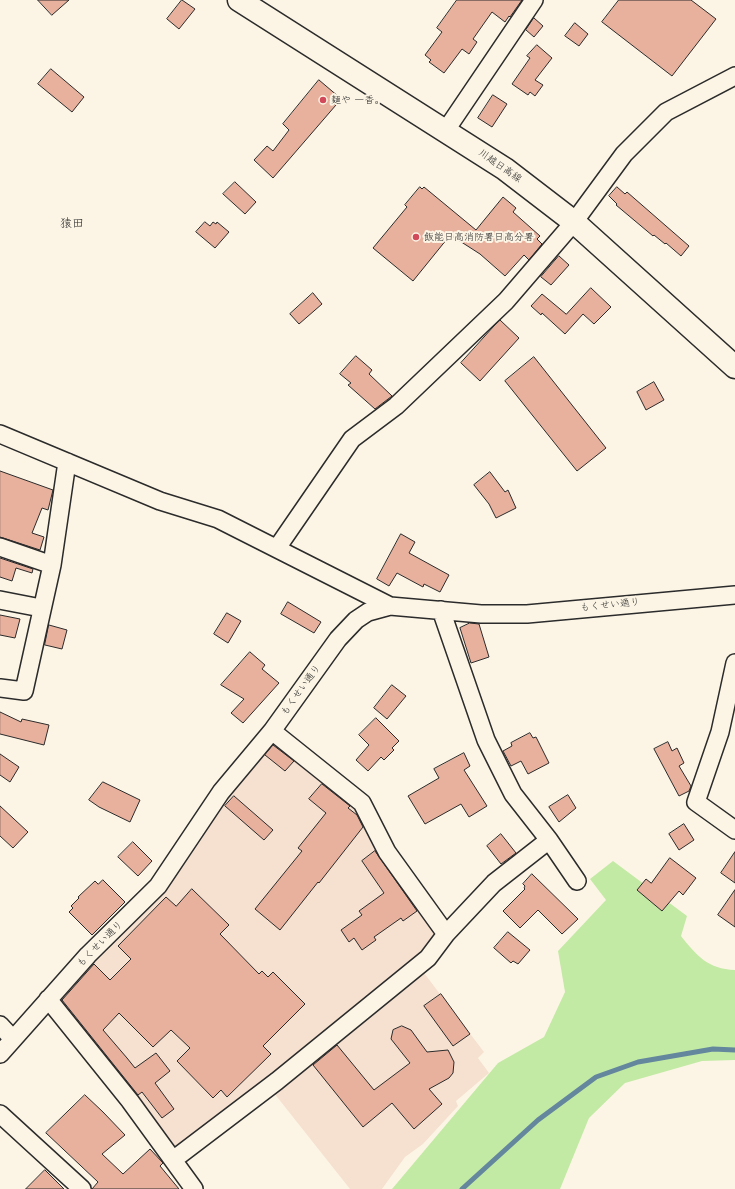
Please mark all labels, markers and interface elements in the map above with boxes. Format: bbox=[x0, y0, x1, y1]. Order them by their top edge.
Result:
place label: 麺や 一香。 bbox=[331, 94, 384, 106]
marker: 麺や 一香。 bbox=[318, 95, 328, 105]
street label: 川越日高線 bbox=[476, 147, 524, 185]
district label: 猿田 bbox=[60, 217, 84, 231]
place label: 飯能日高消防署日高分署 bbox=[424, 231, 534, 243]
marker: 飯能日高消防署日高分署 bbox=[411, 232, 421, 242]
street label: もくせい通り bbox=[580, 596, 640, 614]
street label: もくせい通り bbox=[279, 662, 323, 718]
street label: もくせい通り bbox=[75, 919, 125, 969]

